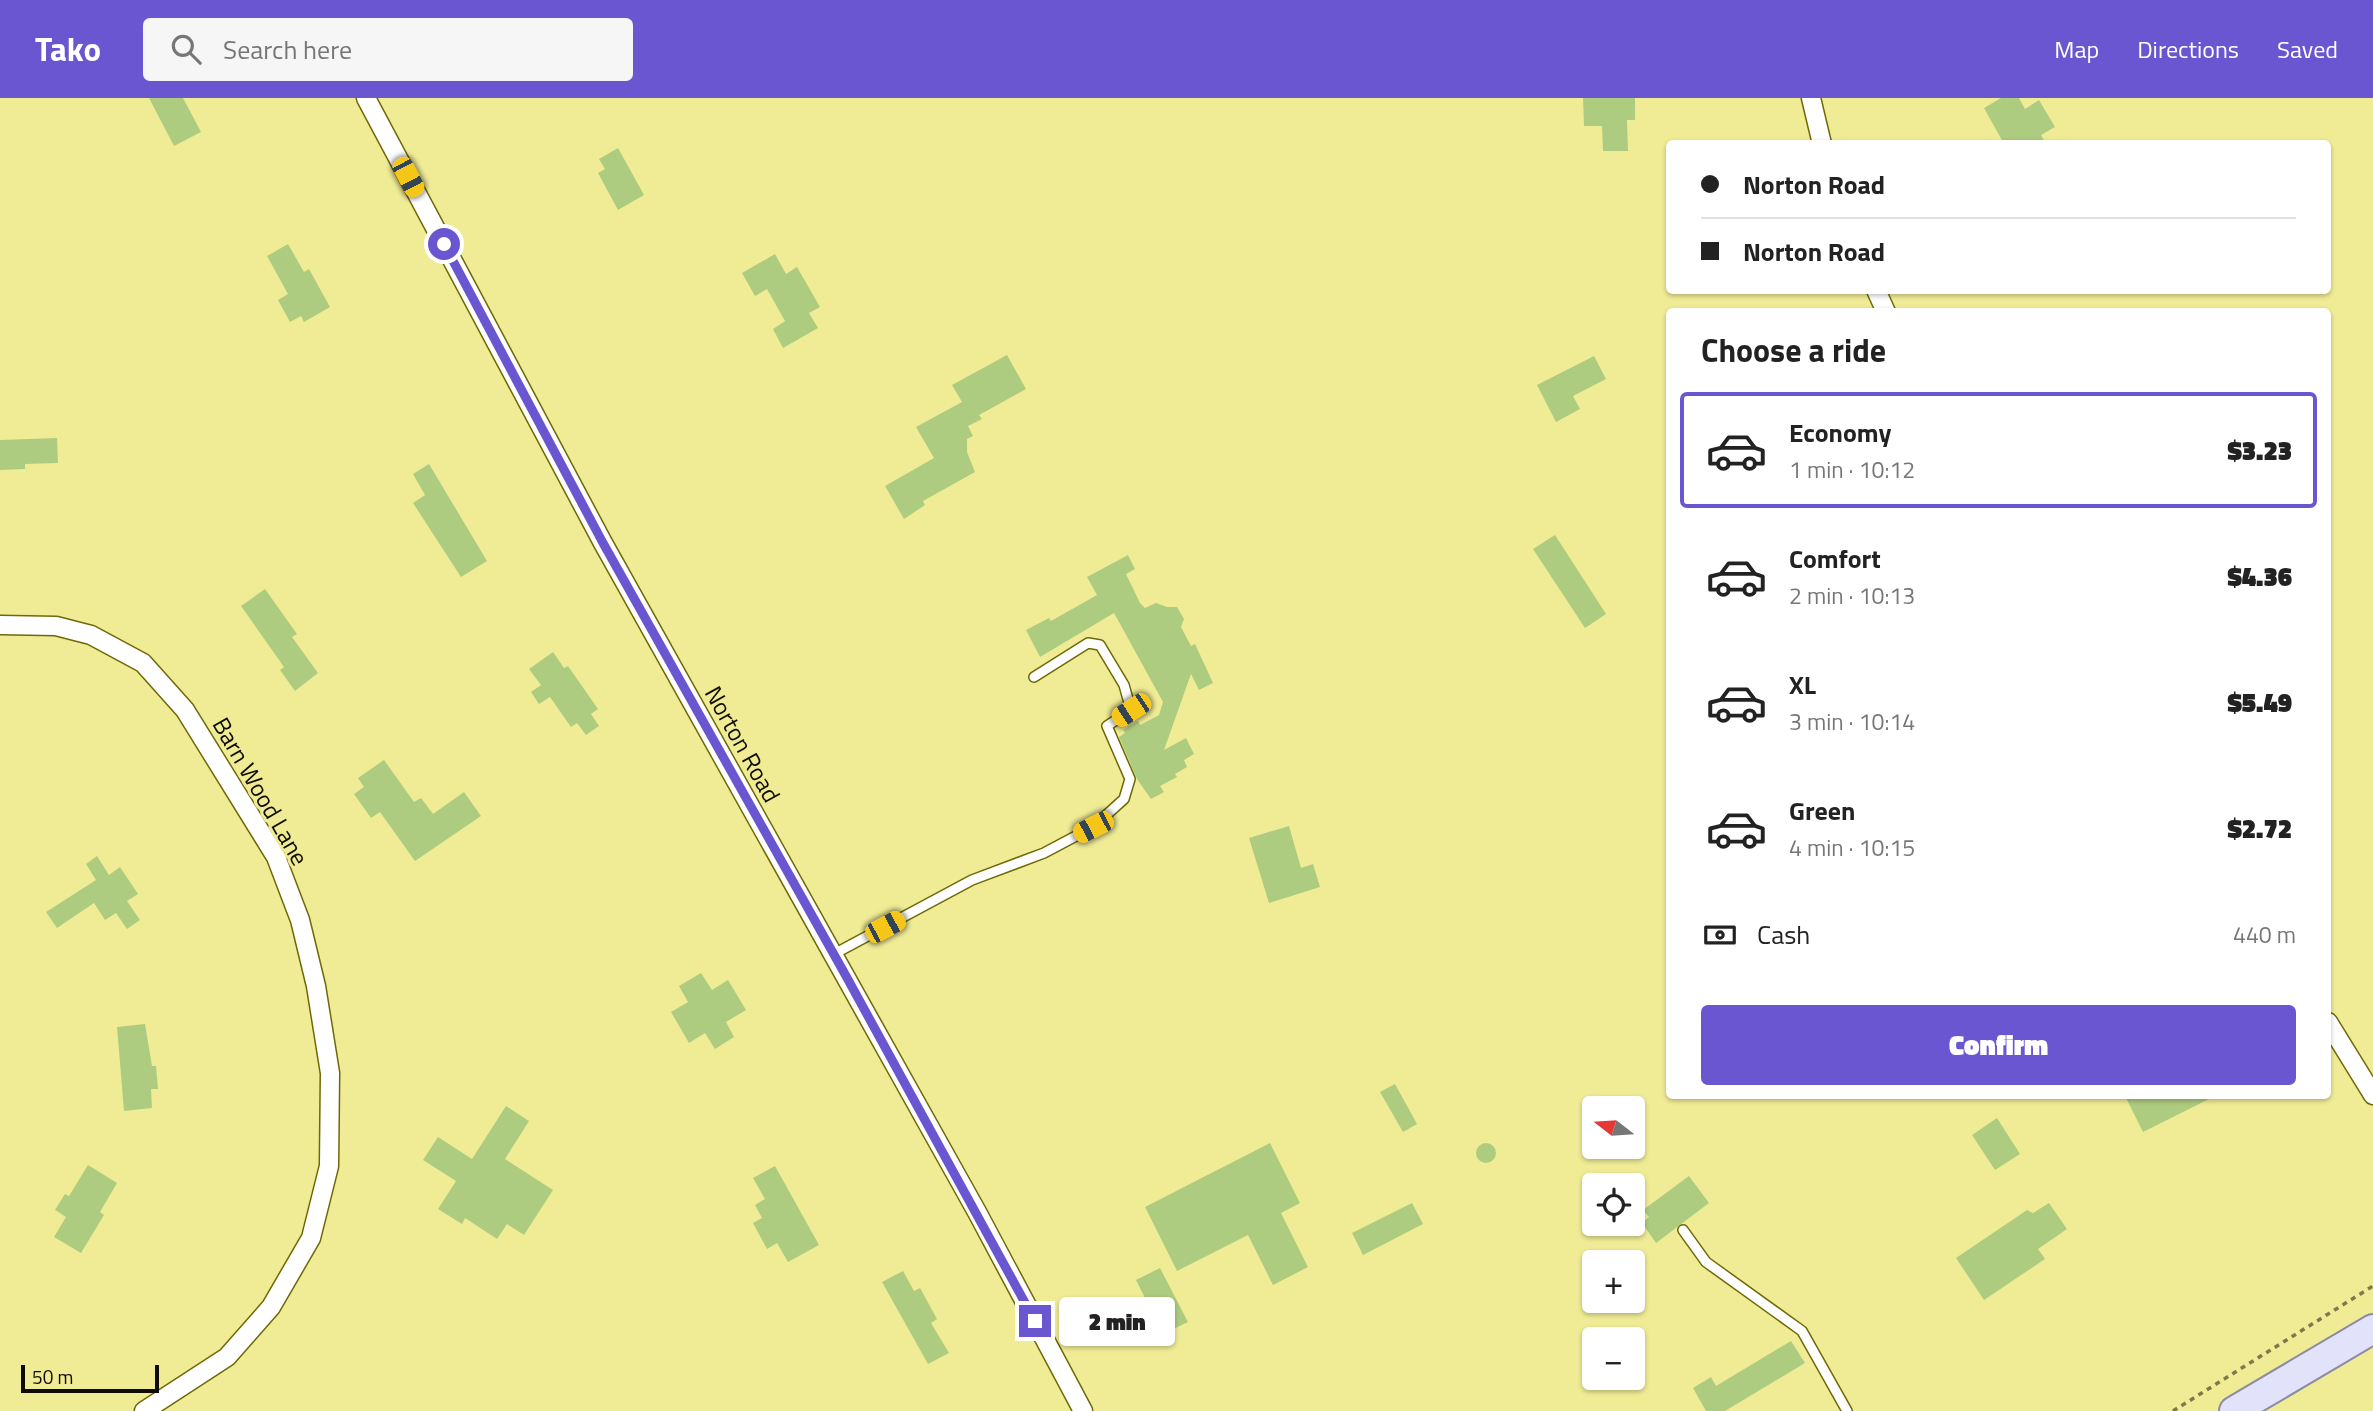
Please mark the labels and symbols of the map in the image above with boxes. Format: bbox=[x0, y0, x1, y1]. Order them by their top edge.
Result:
car bbox=[389, 154, 428, 200]
route start bbox=[428, 228, 460, 260]
street label: Norton Road bbox=[696, 679, 790, 809]
car bbox=[1108, 690, 1155, 730]
street label: Barn Wood Lane bbox=[204, 710, 318, 872]
car bbox=[1070, 808, 1117, 846]
car bbox=[862, 908, 909, 946]
north arrow bbox=[1582, 1096, 1645, 1158]
callout: 2 min bbox=[1060, 1296, 1175, 1346]
route end bbox=[1019, 1305, 1051, 1337]
scale bar bbox=[21, 1362, 159, 1394]

